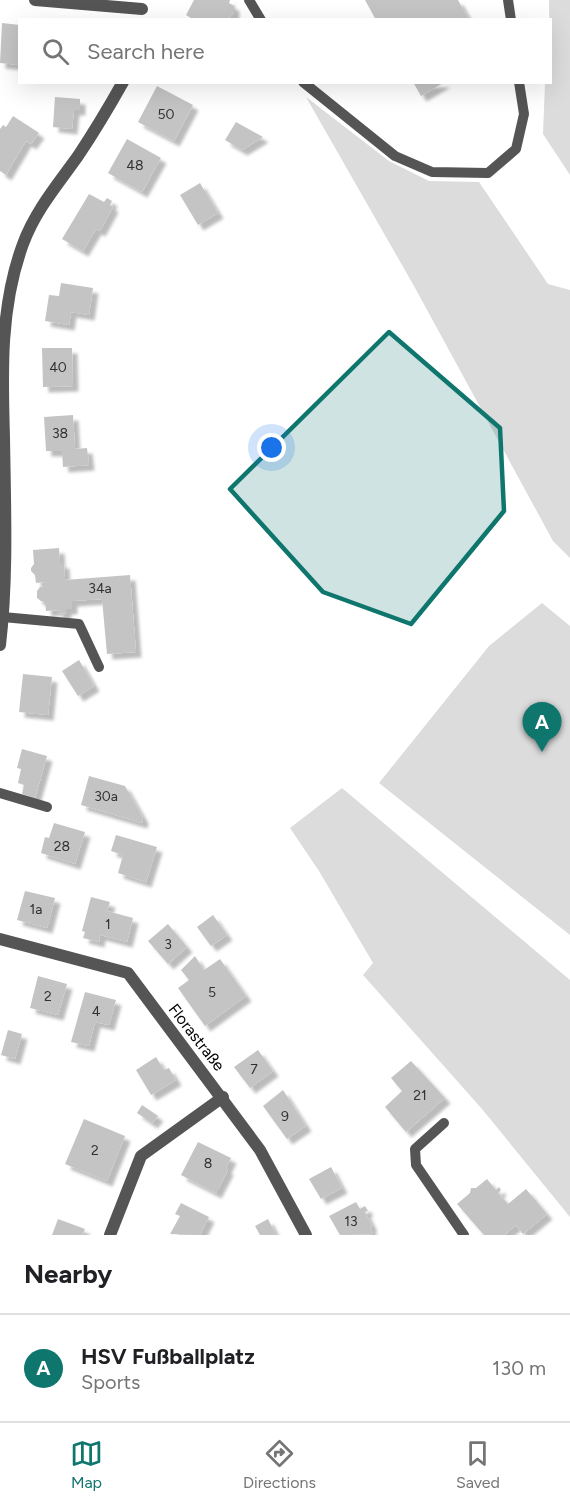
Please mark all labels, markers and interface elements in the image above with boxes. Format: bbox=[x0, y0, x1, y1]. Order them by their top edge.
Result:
search box bbox=[18, 18, 552, 84]
icon: search bbox=[39, 35, 72, 68]
text: Search here bbox=[87, 38, 205, 65]
house number: 50 bbox=[157, 106, 175, 123]
house number: 48 bbox=[126, 157, 144, 174]
house number: 40 bbox=[49, 359, 67, 376]
house number: 38 bbox=[52, 425, 68, 442]
your location bbox=[257, 433, 286, 462]
house number: 34a bbox=[88, 580, 112, 597]
pin: A bbox=[522, 702, 562, 752]
house number: 30a bbox=[94, 788, 118, 805]
house number: 28 bbox=[54, 838, 70, 855]
house number: 1a bbox=[30, 901, 42, 918]
house number: 1 bbox=[105, 916, 111, 933]
house number: 3 bbox=[164, 936, 172, 953]
house number: 5 bbox=[208, 984, 216, 1001]
house number: 2 bbox=[44, 988, 52, 1005]
street label: Florastraße bbox=[165, 1000, 229, 1075]
house number: 4 bbox=[92, 1003, 101, 1020]
house number: 7 bbox=[250, 1061, 258, 1078]
house number: 21 bbox=[413, 1087, 427, 1104]
house number: 9 bbox=[281, 1108, 289, 1125]
house number: 2 bbox=[91, 1142, 99, 1159]
house number: 8 bbox=[204, 1155, 212, 1172]
house number: 13 bbox=[344, 1213, 358, 1230]
text: Nearby bbox=[24, 1258, 112, 1290]
text: HSV Fußballplatz bbox=[81, 1343, 255, 1370]
text: A bbox=[36, 1356, 51, 1380]
text: 130 m bbox=[492, 1356, 546, 1380]
text: Sports bbox=[81, 1370, 140, 1394]
tab: Map bbox=[70, 1437, 103, 1492]
tab: Directions bbox=[243, 1437, 316, 1492]
tab: Saved bbox=[456, 1437, 500, 1492]

